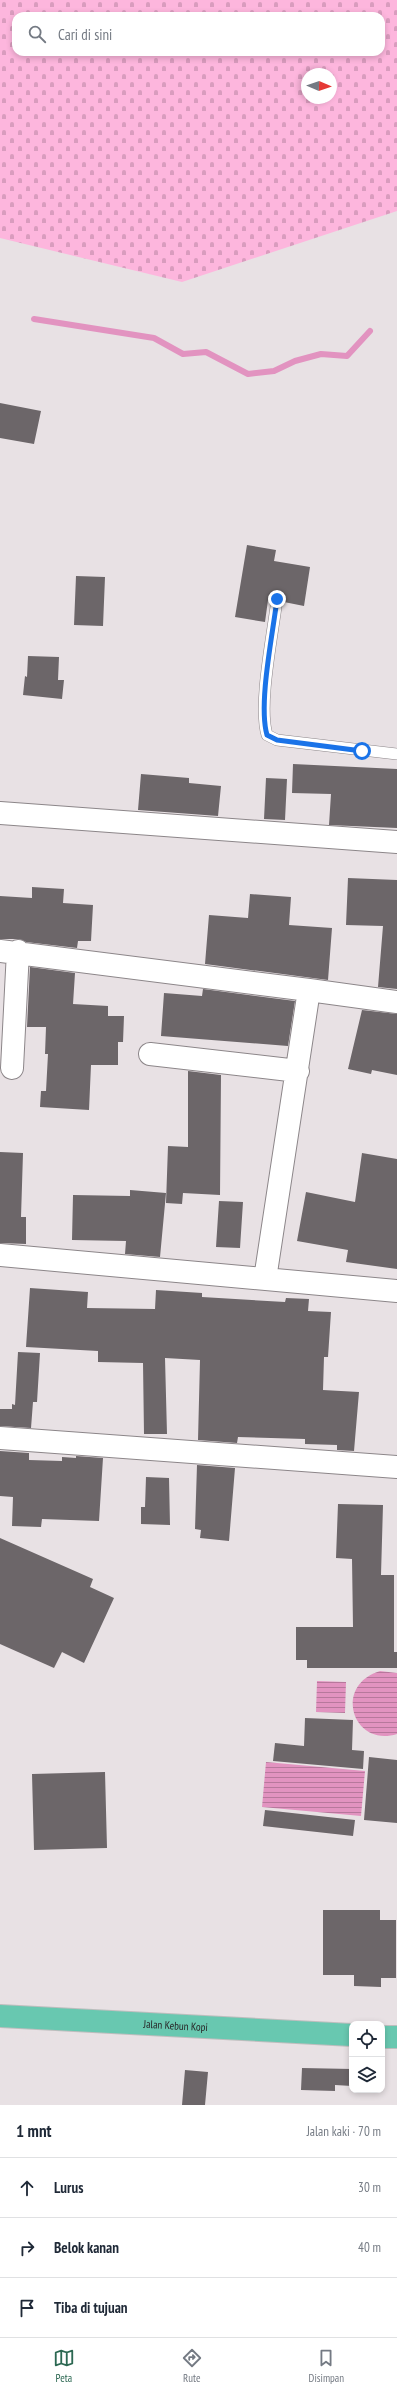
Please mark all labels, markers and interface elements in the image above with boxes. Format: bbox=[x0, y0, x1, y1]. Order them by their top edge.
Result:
search box bbox=[12, 12, 385, 56]
icon: search bbox=[26, 23, 48, 45]
text: Cari di sini bbox=[58, 25, 112, 44]
north arrow bbox=[301, 68, 337, 104]
route end bbox=[268, 590, 286, 608]
route start bbox=[353, 742, 371, 760]
street label: Jalan Kebun Kopi bbox=[142, 2017, 208, 2034]
map controls bbox=[349, 2021, 385, 2093]
button: locate bbox=[349, 2021, 385, 2057]
button: layers bbox=[349, 2057, 385, 2093]
text: 1 mnt bbox=[16, 2120, 51, 2142]
text: Jalan kaki · 70 m bbox=[307, 2123, 381, 2140]
icon: ahead bbox=[16, 2177, 38, 2199]
text: Lurus bbox=[54, 2178, 83, 2197]
text: 30 m bbox=[358, 2179, 381, 2196]
icon: right bbox=[16, 2237, 38, 2259]
text: Belok kanan bbox=[54, 2238, 119, 2257]
text: 40 m bbox=[358, 2239, 381, 2256]
icon: arrive bbox=[16, 2297, 38, 2319]
text: Tiba di tujuan bbox=[54, 2298, 128, 2317]
tab: Peta bbox=[53, 2347, 75, 2385]
tab: Rute bbox=[181, 2347, 203, 2385]
tab: Disimpan bbox=[309, 2347, 344, 2385]

